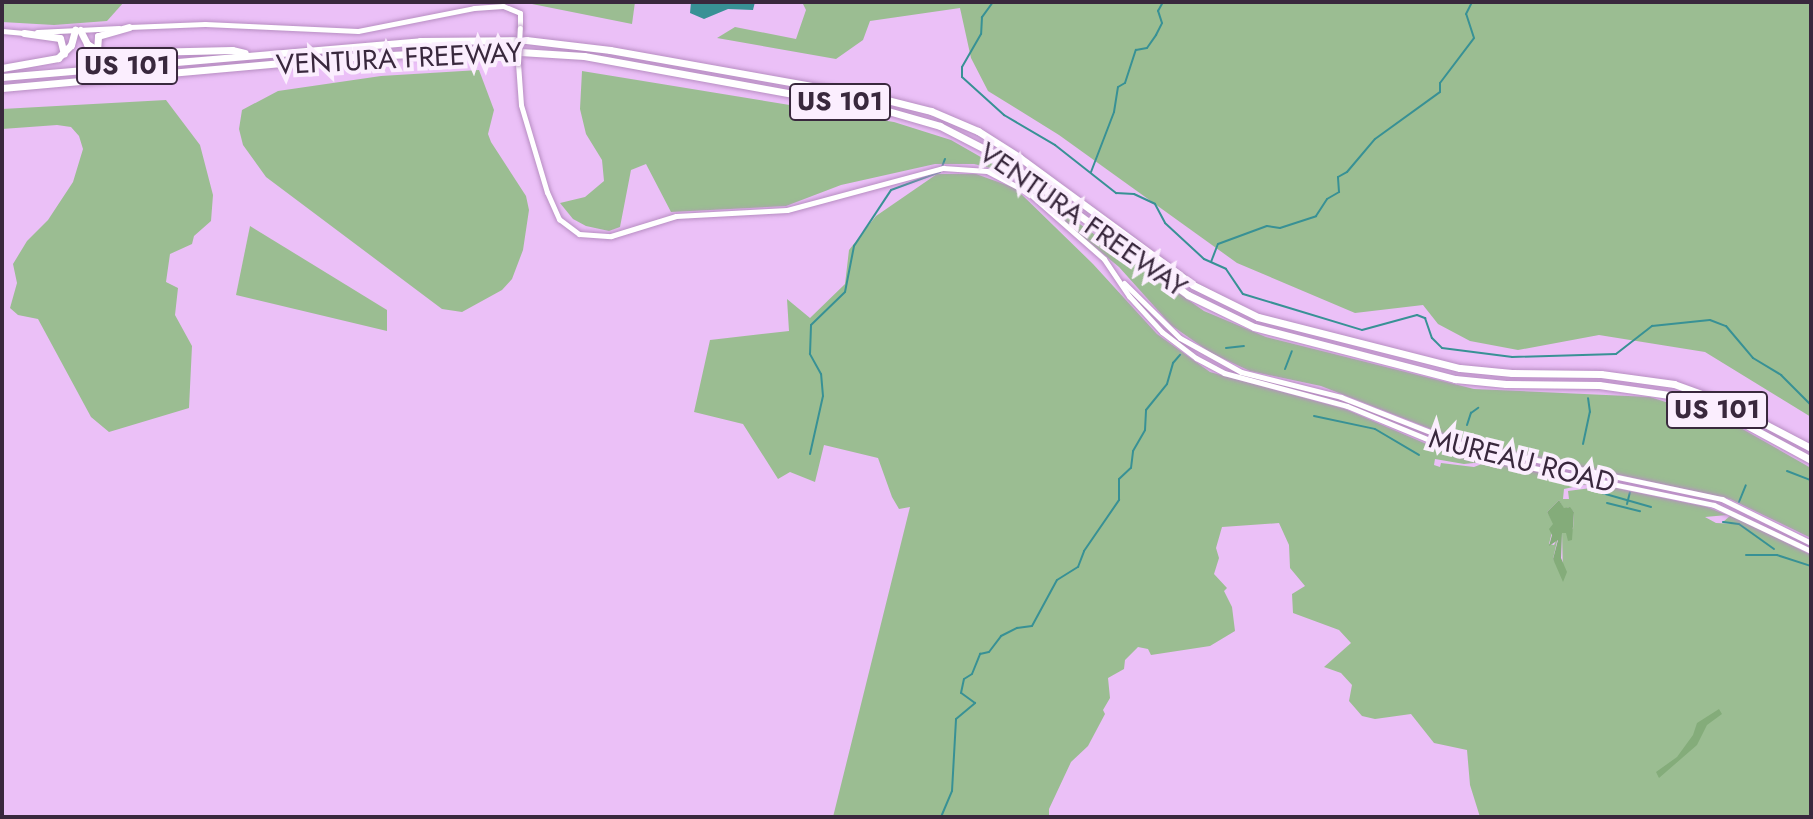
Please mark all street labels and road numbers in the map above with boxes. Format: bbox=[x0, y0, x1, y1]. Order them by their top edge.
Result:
street label: VENTURA FREEWAY bbox=[275, 36, 523, 82]
road number: US 101 bbox=[75, 44, 179, 88]
road number: US 101 bbox=[788, 80, 892, 124]
street label: VENTURA FREEWAY bbox=[972, 136, 1194, 304]
road number: US 101 bbox=[1665, 388, 1769, 432]
street label: MUREAU ROAD bbox=[1426, 422, 1618, 500]

